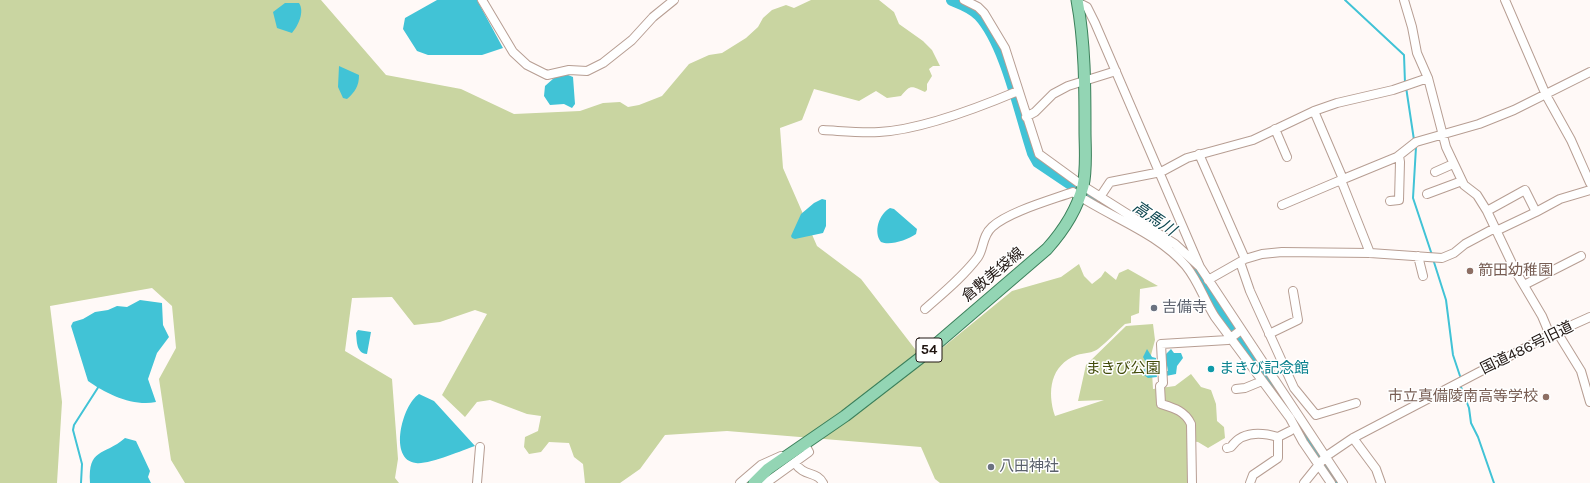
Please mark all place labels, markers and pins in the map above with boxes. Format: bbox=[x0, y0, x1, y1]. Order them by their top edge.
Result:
place label: 箭田幼稚園 bbox=[1478, 262, 1553, 280]
marker: 箭田幼稚園 bbox=[1465, 266, 1475, 276]
place label: 吉備寺 bbox=[1162, 299, 1207, 317]
marker: 吉備寺 bbox=[1149, 303, 1159, 313]
place label: まきび記念館 bbox=[1219, 360, 1309, 378]
marker: まきび記念館 bbox=[1206, 364, 1216, 374]
place label: 市立真備陵南高等学校 bbox=[1388, 388, 1538, 406]
marker: 市立真備陵南高等学校 bbox=[1541, 392, 1551, 402]
place label: 八田神社 bbox=[999, 458, 1059, 476]
marker: 八田神社 bbox=[986, 462, 996, 472]

